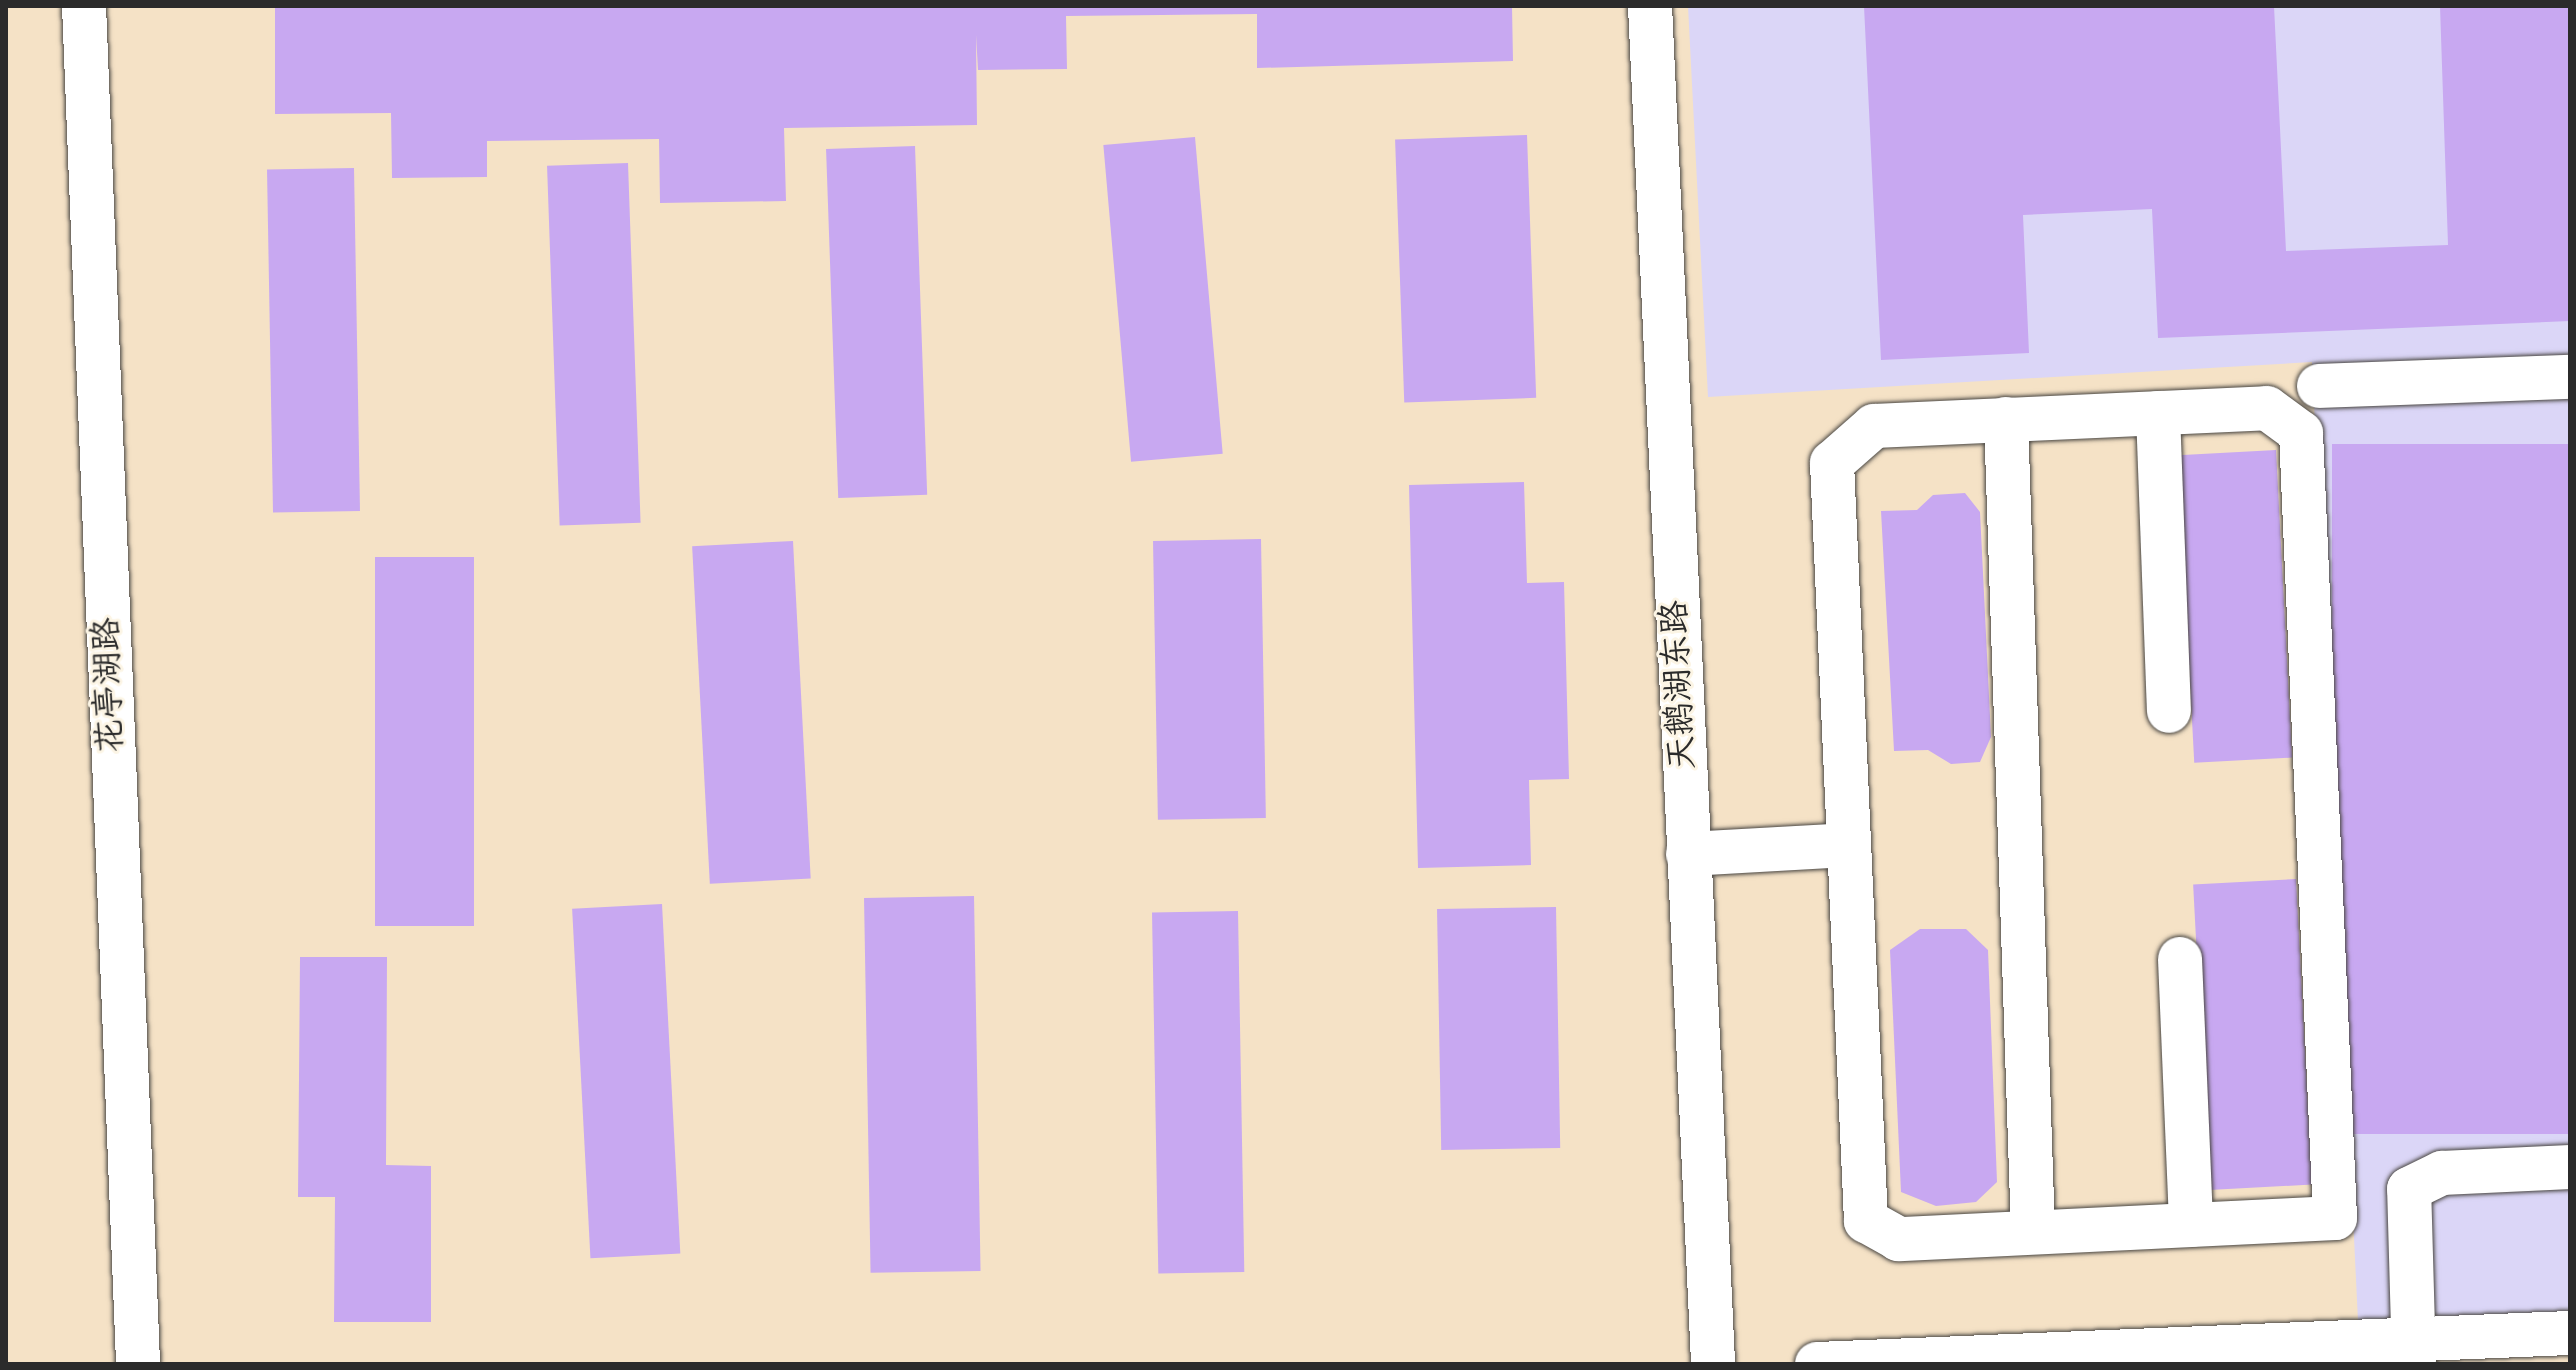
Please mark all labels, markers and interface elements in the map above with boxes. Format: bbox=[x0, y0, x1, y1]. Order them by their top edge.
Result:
street label: 天鹅湖东路 bbox=[1656, 599, 1706, 771]
street label: 花亭湖路 bbox=[88, 616, 134, 754]

